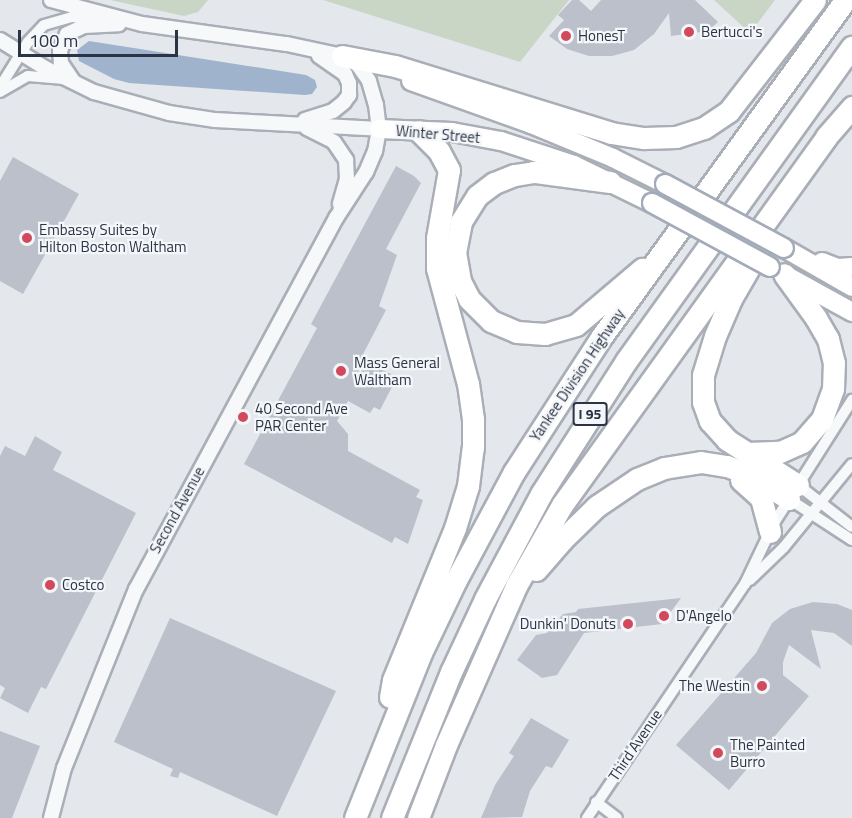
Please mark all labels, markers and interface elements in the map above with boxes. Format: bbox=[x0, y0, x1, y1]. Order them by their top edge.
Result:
scale bar bbox=[21, 18, 182, 56]
place label: Bertucci's bbox=[701, 23, 763, 41]
marker: Bertucci's bbox=[682, 25, 696, 39]
text: 100 m bbox=[29, 27, 78, 54]
place label: HonesT bbox=[578, 27, 625, 45]
marker: HonesT bbox=[559, 29, 573, 43]
street label: Winter Street bbox=[395, 121, 481, 147]
place label: Embassy Suites by Hilton Boston Waltham bbox=[39, 220, 187, 255]
marker: Embassy Suites by Hilton Boston Waltham bbox=[20, 231, 34, 245]
street label: Yankee Division Highway bbox=[526, 305, 628, 445]
place label: Mass General Waltham bbox=[354, 353, 440, 388]
marker: Mass General Waltham bbox=[332, 362, 350, 380]
place label: 40 Second Ave PAR Center bbox=[255, 399, 348, 434]
road number: I 95 bbox=[572, 403, 608, 425]
marker: 40 Second Ave PAR Center bbox=[236, 410, 250, 424]
street label: Second Avenue bbox=[146, 464, 208, 556]
place label: Costco bbox=[62, 576, 105, 594]
marker: Costco bbox=[43, 578, 57, 592]
place label: D'Angelo bbox=[676, 607, 732, 625]
marker: D'Angelo bbox=[657, 609, 671, 623]
place label: Dunkin' Donuts bbox=[520, 615, 616, 633]
marker: Dunkin' Donuts bbox=[621, 617, 635, 631]
place label: The Westin bbox=[679, 677, 750, 695]
marker: The Westin bbox=[755, 679, 769, 693]
street label: Third Avenue bbox=[605, 706, 665, 784]
place label: The Painted Burro bbox=[730, 735, 805, 770]
marker: The Painted Burro bbox=[711, 746, 725, 760]

